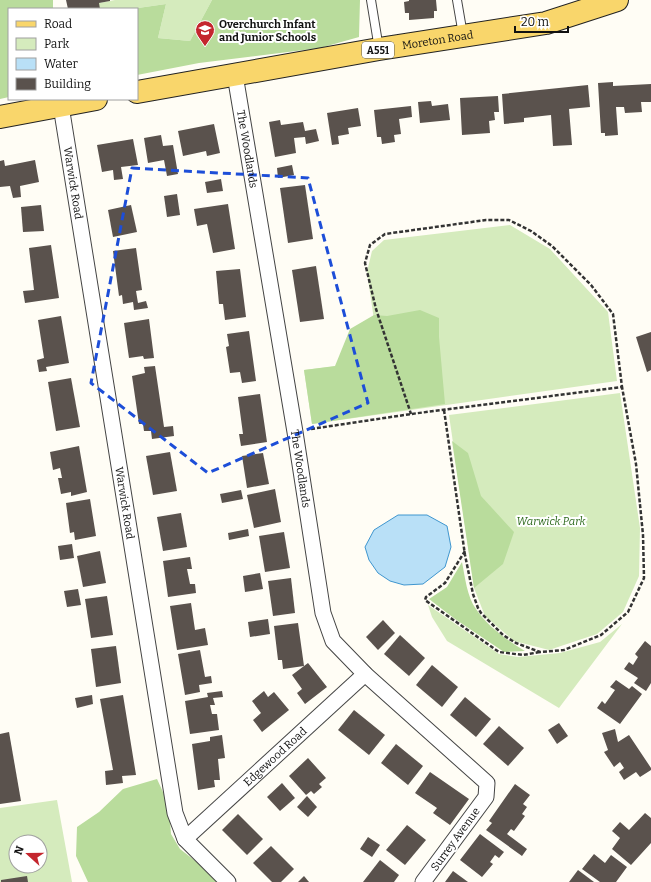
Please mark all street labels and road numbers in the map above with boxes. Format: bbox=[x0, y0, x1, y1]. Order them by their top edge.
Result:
street label: Moreton Road bbox=[401, 28, 475, 52]
road number: A551 bbox=[362, 42, 394, 58]
street label: The Woodlands bbox=[234, 109, 260, 189]
street label: Warwick Road bbox=[61, 146, 85, 221]
street label: The Woodlands bbox=[288, 429, 313, 509]
street label: Warwick Road bbox=[112, 466, 137, 541]
street label: Edgewood Road bbox=[241, 724, 310, 789]
street label: Surrey Avenue bbox=[428, 805, 483, 873]

